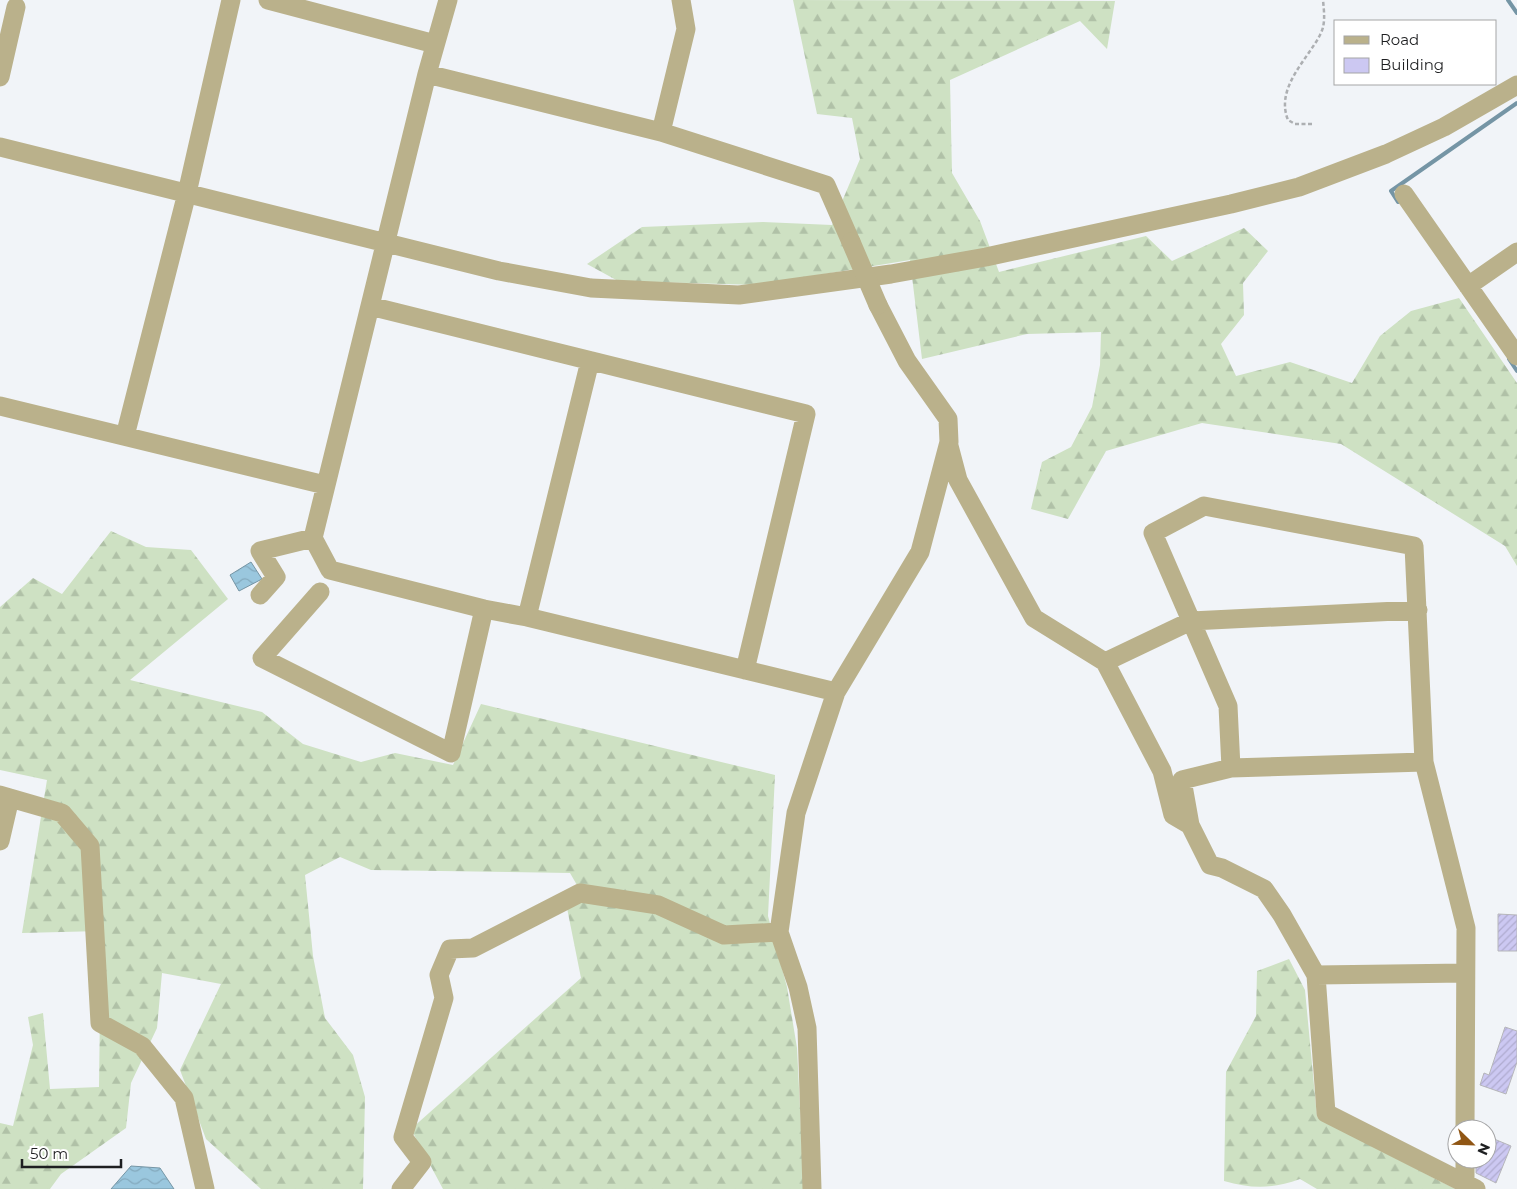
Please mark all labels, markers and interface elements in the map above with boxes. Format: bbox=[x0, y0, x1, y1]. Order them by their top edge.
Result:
legend bbox=[1334, 20, 1497, 85]
text: Road bbox=[1380, 30, 1419, 49]
text: Building bbox=[1380, 55, 1444, 74]
north arrow bbox=[1447, 1119, 1497, 1169]
scale bar bbox=[22, 1136, 121, 1168]
text: N bbox=[1473, 1140, 1494, 1158]
text: 50 m bbox=[30, 1144, 68, 1163]

